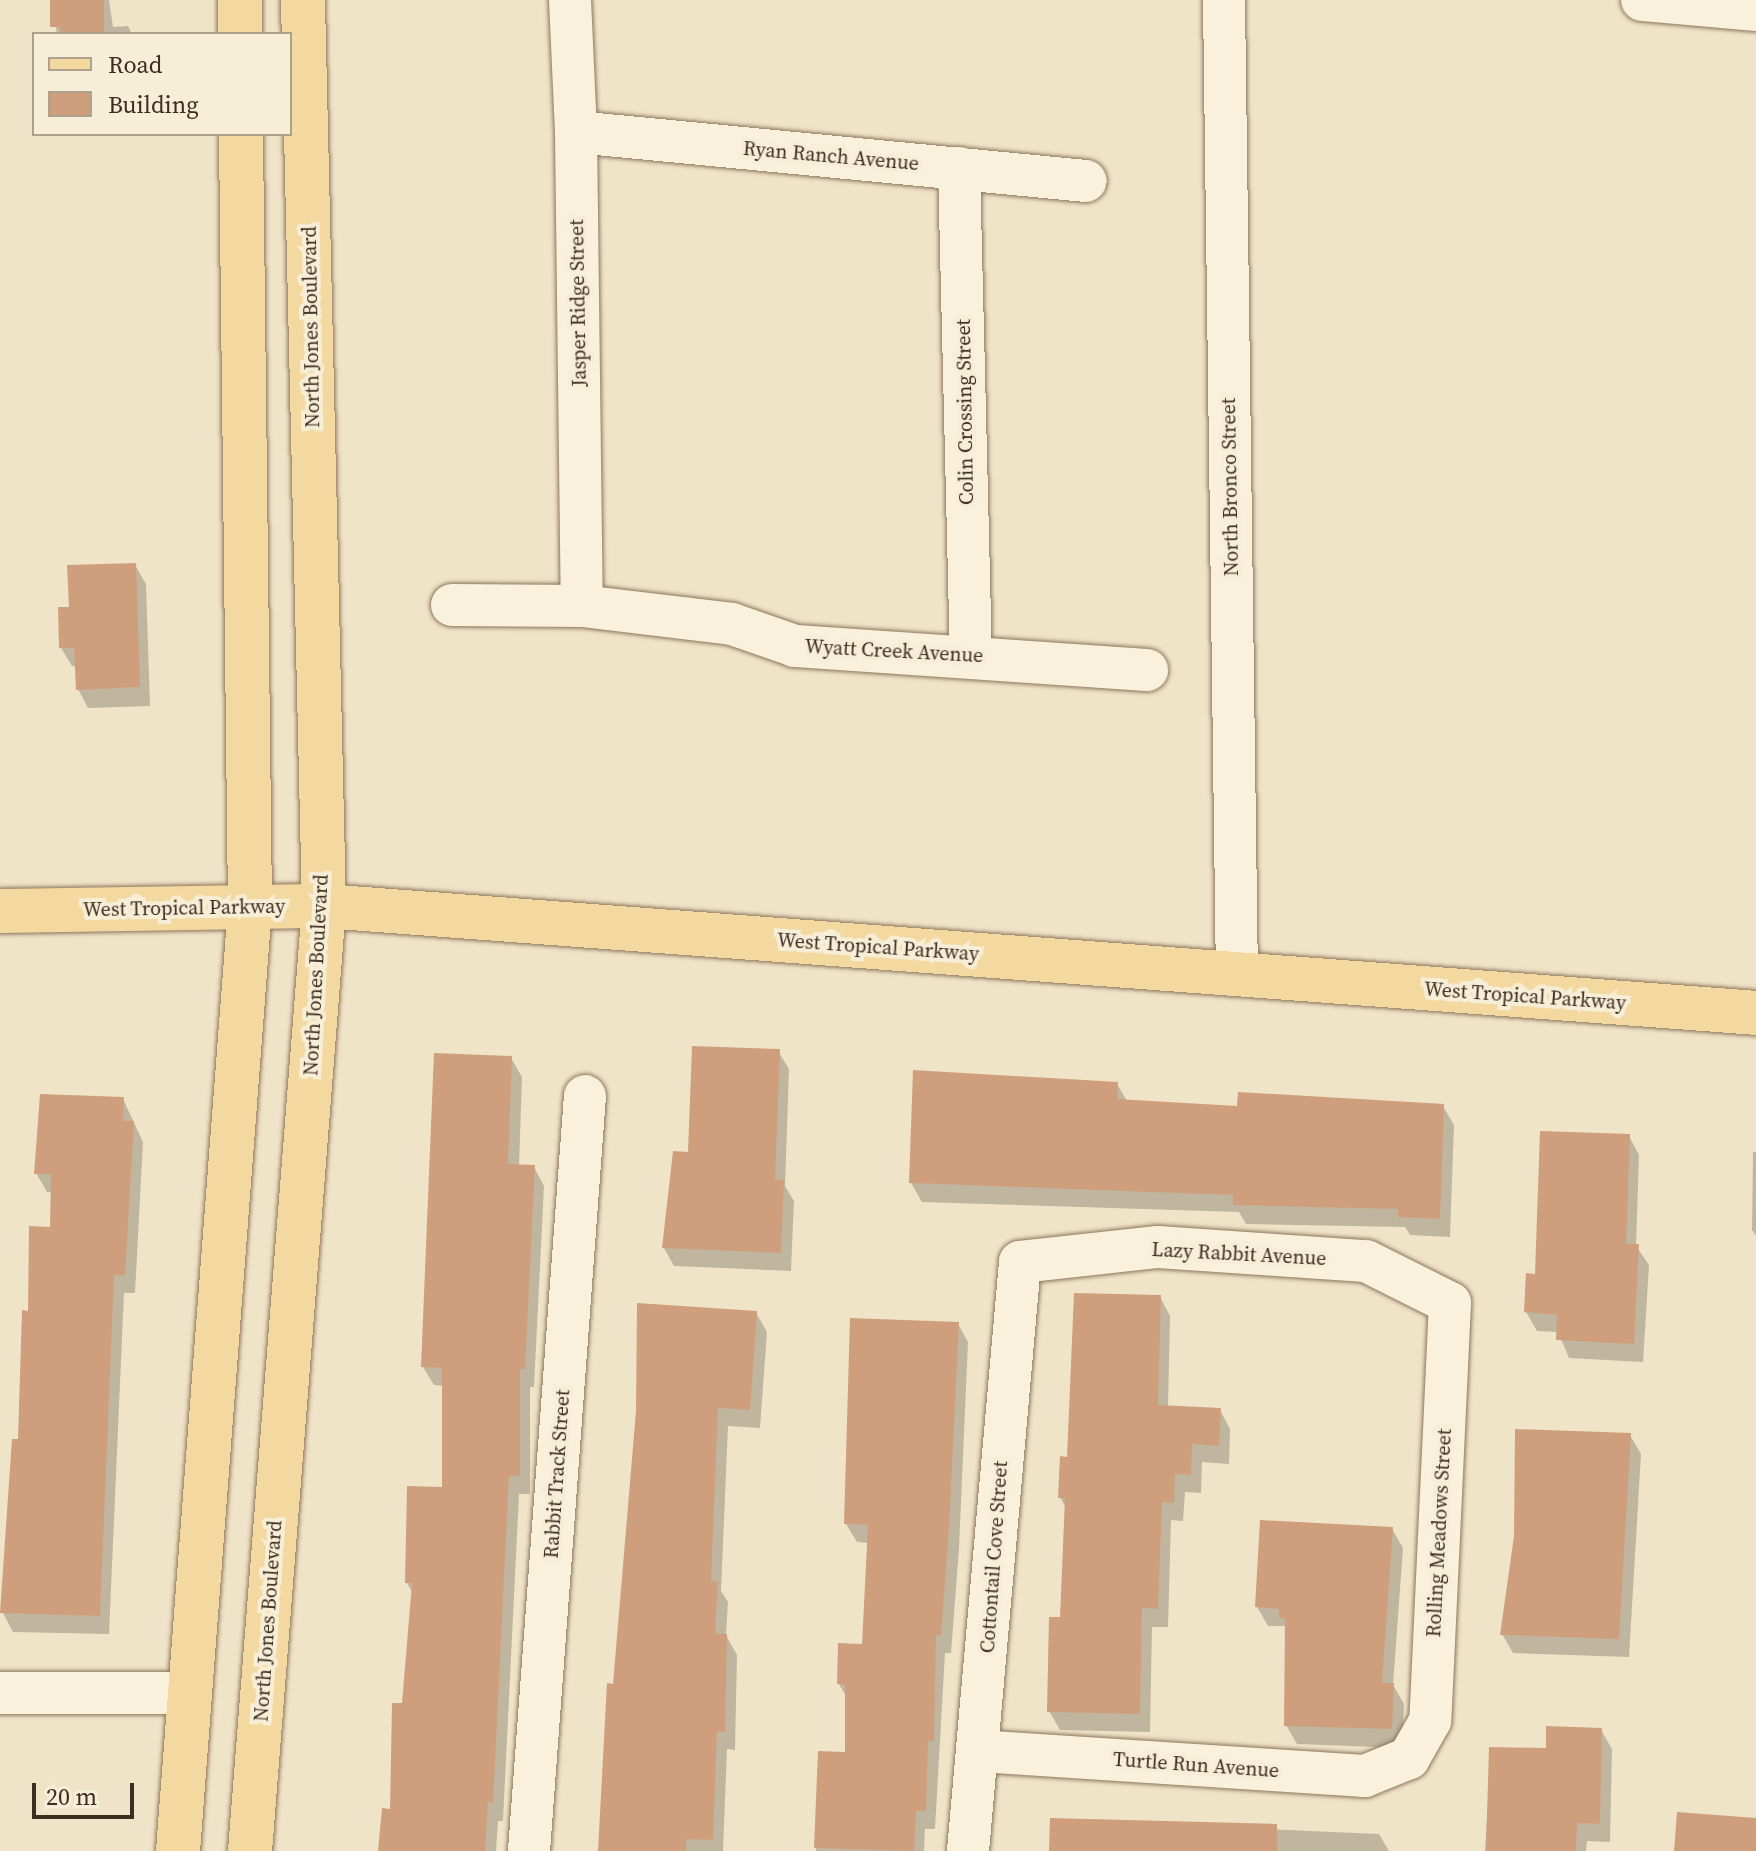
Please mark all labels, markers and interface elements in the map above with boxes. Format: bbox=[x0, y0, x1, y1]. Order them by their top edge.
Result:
legend bbox=[32, 32, 292, 136]
text: Road bbox=[108, 48, 162, 81]
text: Building bbox=[108, 88, 199, 121]
street label: Ryan Ranch Avenue bbox=[742, 136, 920, 176]
street label: Jasper Ridge Street bbox=[565, 219, 591, 387]
street label: North Jones Boulevard bbox=[297, 226, 325, 428]
street label: Colin Crossing Street bbox=[951, 319, 979, 505]
street label: North Bronco Street bbox=[1216, 398, 1244, 576]
street label: Wyatt Creek Avenue bbox=[804, 634, 984, 668]
street label: North Jones Boulevard bbox=[299, 874, 333, 1076]
street label: West Tropical Parkway bbox=[82, 894, 286, 922]
street label: West Tropical Parkway bbox=[776, 928, 980, 966]
street label: West Tropical Parkway bbox=[1423, 977, 1627, 1015]
street label: Lazy Rabbit Avenue bbox=[1151, 1237, 1327, 1271]
street label: Rabbit Track Street bbox=[539, 1388, 575, 1560]
street label: Rolling Meadows Street bbox=[1422, 1428, 1456, 1638]
street label: Cottontail Cove Street bbox=[975, 1460, 1013, 1654]
street label: North Jones Boulevard bbox=[249, 1520, 287, 1722]
street label: Turtle Run Avenue bbox=[1112, 1747, 1280, 1783]
scale bar bbox=[36, 1767, 138, 1817]
text: 20 m bbox=[46, 1780, 97, 1813]

